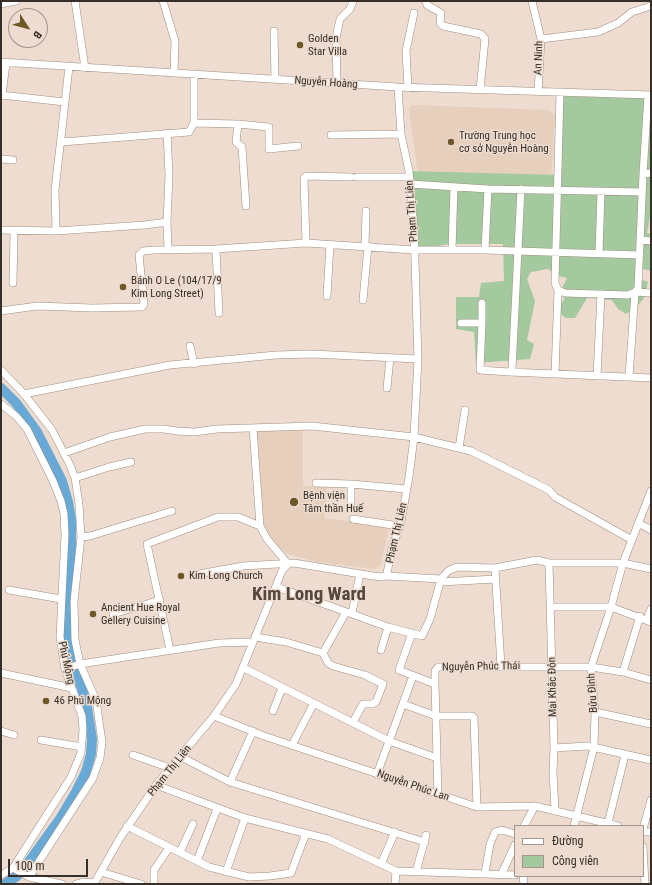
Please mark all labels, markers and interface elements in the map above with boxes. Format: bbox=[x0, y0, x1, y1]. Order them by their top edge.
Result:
north arrow bbox=[8, 8, 48, 48]
text: B bbox=[30, 28, 44, 41]
place label: Golden Star Villa bbox=[308, 32, 347, 58]
marker: Golden Star Villa bbox=[295, 40, 305, 50]
street label: An Ninh bbox=[532, 41, 546, 75]
street label: Nguyễn Hoàng bbox=[294, 74, 358, 92]
place label: Trường Trung học cơ sở Nguyễn Hoàng bbox=[459, 129, 549, 155]
marker: Trường Trung học cơ sở Nguyễn Hoàng bbox=[446, 137, 456, 147]
street label: Phạm Thị Liên bbox=[403, 180, 421, 242]
place label: Bánh O Le (104/17/9 Kim Long Street) bbox=[131, 274, 222, 300]
marker: Bánh O Le (104/17/9 Kim Long Street) bbox=[118, 282, 128, 292]
place label: Bệnh viện Tâm thần Huế bbox=[303, 489, 363, 515]
marker: Bệnh viện Tâm thần Huế bbox=[288, 496, 300, 508]
street label: Phạm Thị Liên bbox=[384, 501, 410, 565]
place label: Kim Long Church bbox=[189, 569, 263, 583]
marker: Kim Long Church bbox=[176, 571, 186, 581]
district label: Kim Long Ward bbox=[252, 584, 366, 606]
place label: Ancient Hue Royal Gellery Cuisine bbox=[101, 601, 180, 627]
marker: Ancient Hue Royal Gellery Cuisine bbox=[88, 609, 98, 619]
street label: Phú Mộng bbox=[55, 640, 77, 686]
street label: Mai Khắc Đôn bbox=[546, 657, 560, 717]
street label: Nguyễn Phúc Thái bbox=[442, 660, 520, 674]
street label: Bửu Đình bbox=[585, 673, 601, 713]
place label: 46 Phú Mộng bbox=[54, 694, 111, 708]
marker: 46 Phú Mộng bbox=[41, 696, 51, 706]
street label: Phạm Thị Liên bbox=[145, 743, 195, 799]
street label: Nguyễn Phúc Lan bbox=[375, 768, 451, 804]
legend bbox=[514, 825, 644, 877]
text: Đường bbox=[552, 834, 583, 848]
scale bar bbox=[10, 851, 90, 877]
text: Công viên bbox=[552, 854, 599, 868]
text: 100 m bbox=[15, 859, 45, 873]

